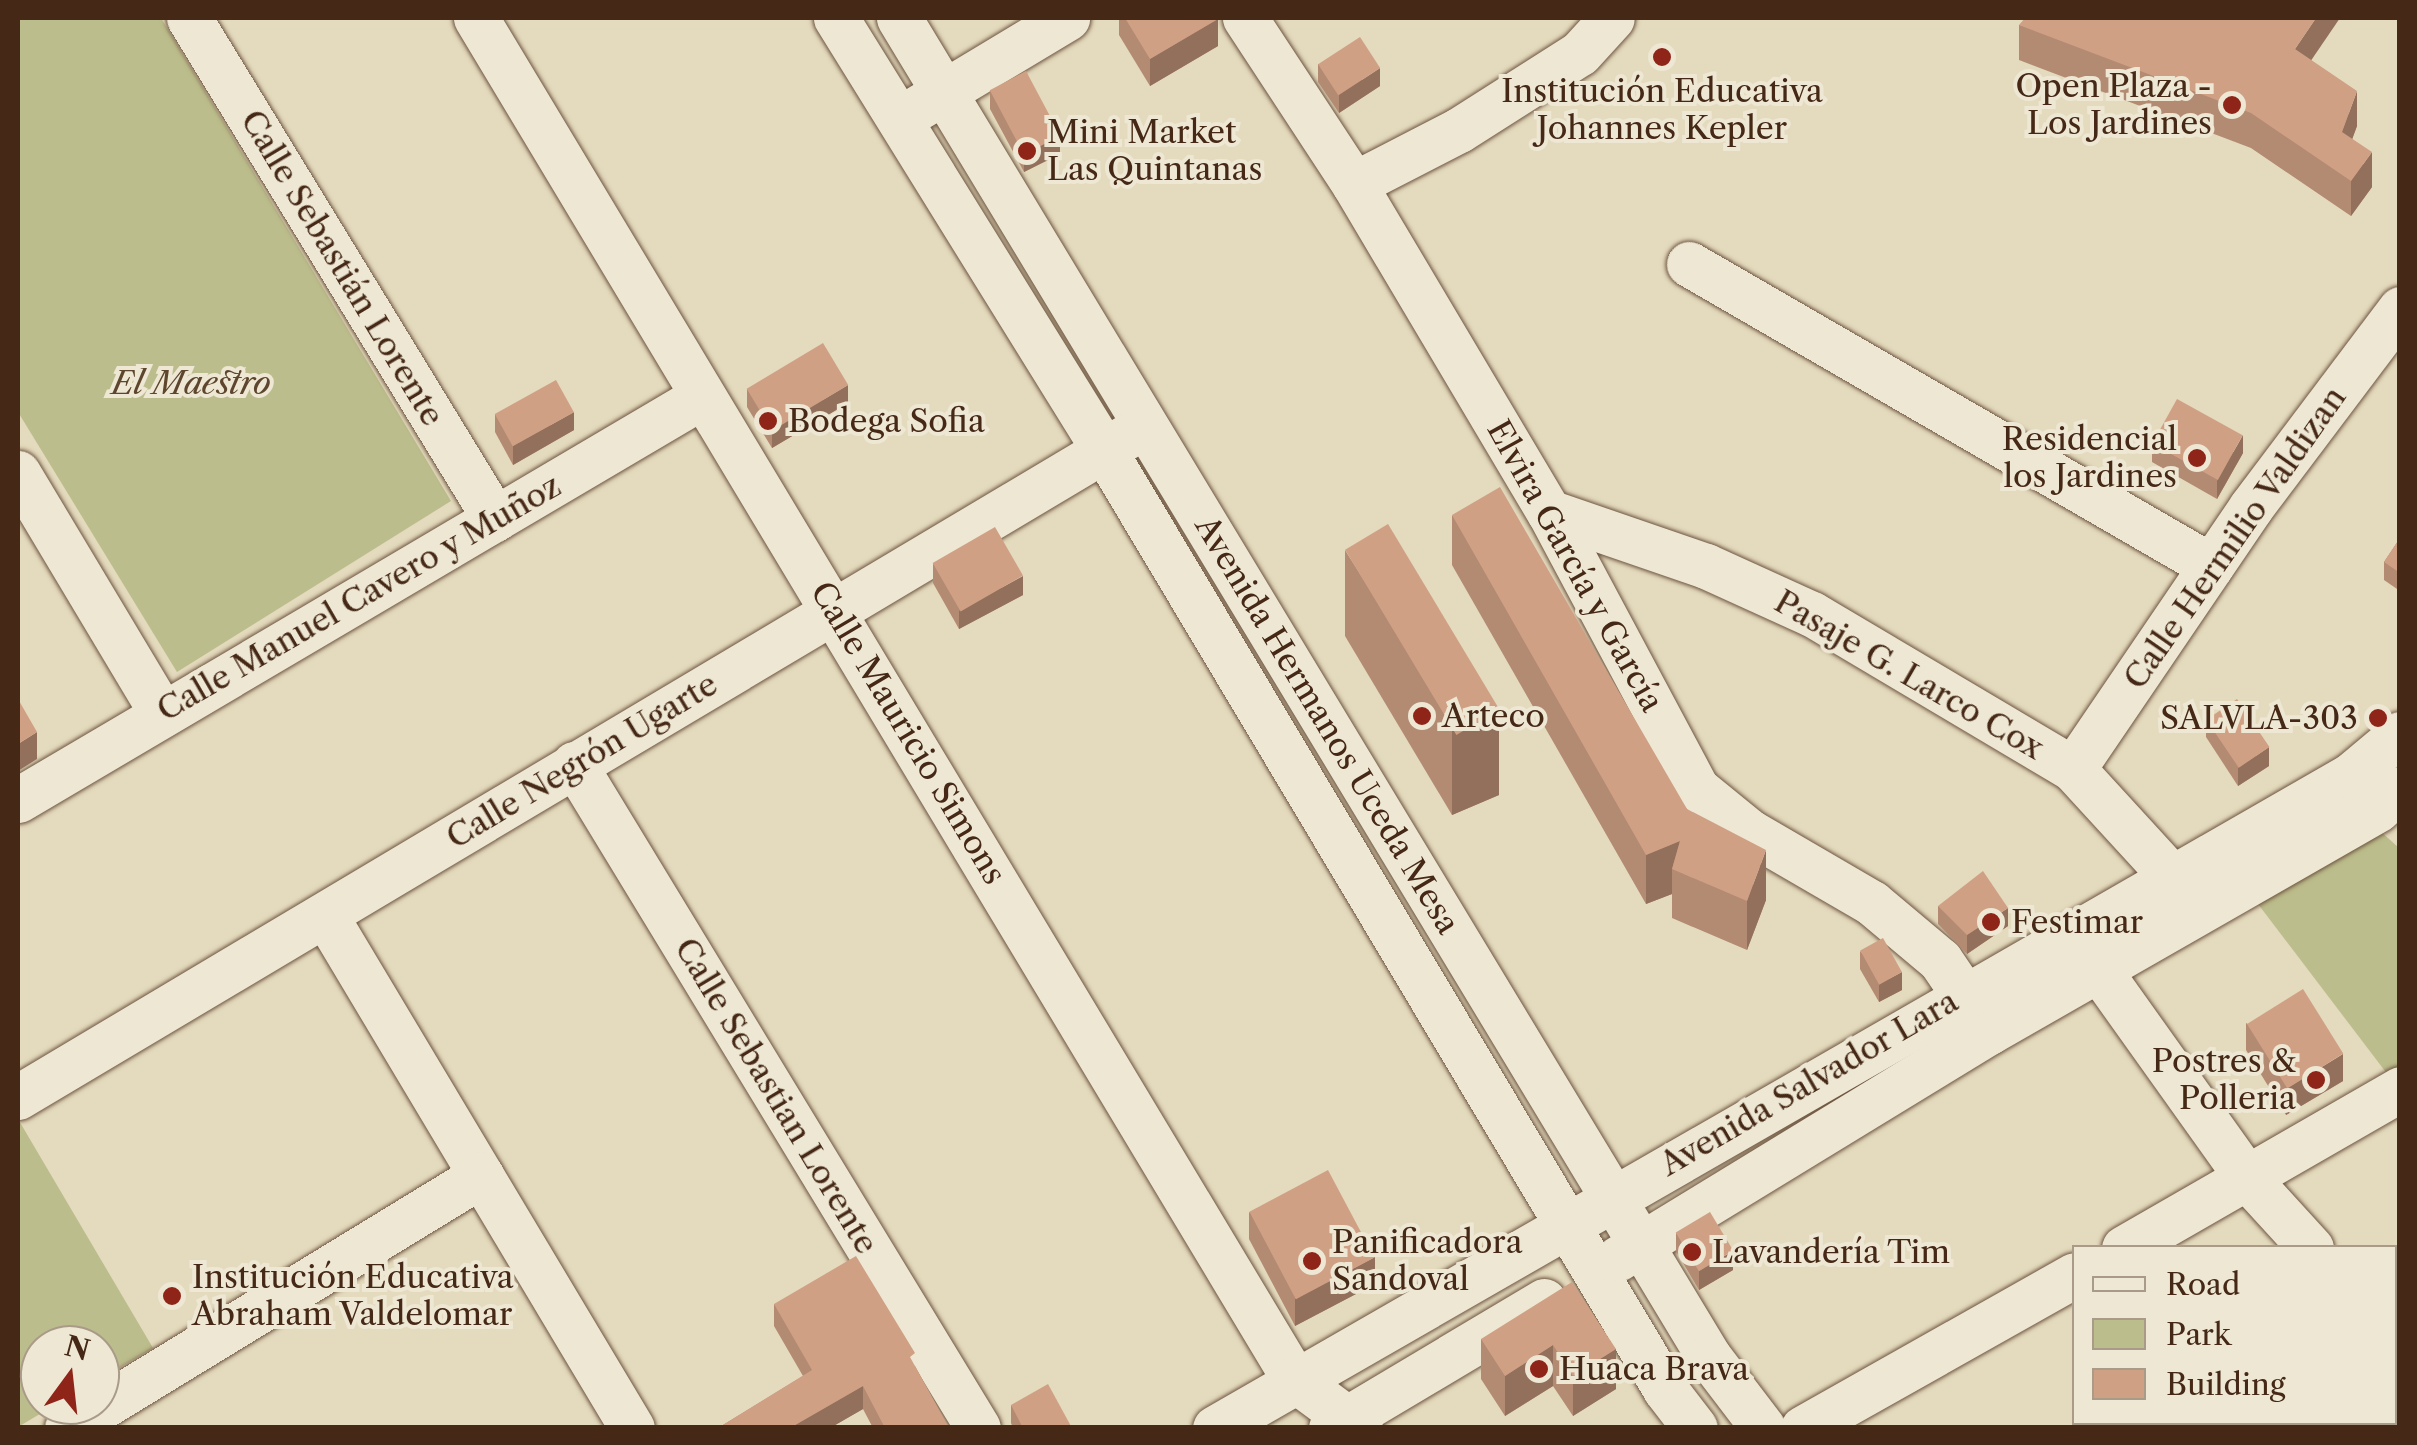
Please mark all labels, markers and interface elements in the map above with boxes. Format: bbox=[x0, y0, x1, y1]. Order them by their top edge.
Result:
marker: Institución Educativa Johannes Kepler bbox=[1651, 46, 1673, 68]
place label: Open Plaza - Los Jardines bbox=[2015, 68, 2212, 143]
place label: Institución Educativa Johannes Kepler bbox=[1501, 73, 1823, 148]
marker: Open Plaza - Los Jardines bbox=[2221, 94, 2243, 116]
street label: Calle Sebastián Lorente bbox=[232, 103, 452, 433]
place label: Mini Market Las Quintanas bbox=[1047, 114, 1262, 189]
marker: Mini Market Las Quintanas bbox=[1016, 140, 1038, 162]
park label: El Maestro bbox=[111, 364, 271, 402]
street label: Calle Hermilio Valdizan bbox=[2116, 379, 2354, 697]
place label: Bodega Sofia bbox=[788, 402, 985, 440]
marker: Bodega Sofia bbox=[757, 410, 779, 432]
street label: Elvira García y García bbox=[1478, 412, 1672, 720]
place label: Residencial los Jardines bbox=[2002, 421, 2177, 496]
marker: Residencial los Jardines bbox=[2186, 447, 2208, 469]
street label: Calle Manuel Cavero y Muñoz bbox=[150, 466, 568, 730]
street label: Avenida Hermanos Uceda Mesa bbox=[1187, 509, 1467, 941]
street label: Calle Mauricio Simons bbox=[802, 575, 1014, 891]
street label: Pasaje G. Larco Cox bbox=[1768, 582, 2050, 768]
street label: Calle Negrón Ugarte bbox=[440, 665, 724, 857]
place label: Arteco bbox=[1442, 697, 1545, 735]
place label: SALVLA-303 bbox=[2160, 699, 2358, 737]
marker: Arteco bbox=[1411, 705, 1433, 727]
marker: SALVLA-303 bbox=[2367, 707, 2389, 729]
place label: Festimar bbox=[2011, 903, 2143, 941]
marker: Festimar bbox=[1980, 911, 2002, 933]
street label: Calle Sebastian Lorente bbox=[666, 931, 886, 1261]
street label: Avenida Salvador Lara bbox=[1653, 982, 1965, 1184]
place label: Postres & Polleria bbox=[2152, 1043, 2296, 1118]
marker: Postres & Polleria bbox=[2305, 1069, 2327, 1091]
place label: Panificadora Sandoval bbox=[1332, 1224, 1523, 1299]
place label: Lavandería Tim bbox=[1712, 1233, 1951, 1271]
marker: Lavandería Tim bbox=[1681, 1241, 1703, 1263]
legend bbox=[2072, 1245, 2397, 1425]
marker: Panificadora Sandoval bbox=[1301, 1250, 1323, 1272]
place label: Institución Educativa Abraham Valdelomar bbox=[192, 1259, 514, 1334]
text: Road bbox=[2166, 1266, 2240, 1303]
marker: Institución Educativa Abraham Valdelomar bbox=[161, 1285, 183, 1307]
text: Park bbox=[2166, 1316, 2231, 1353]
north arrow bbox=[20, 1325, 120, 1425]
text: N bbox=[61, 1328, 93, 1368]
place label: Huaca Brava bbox=[1559, 1350, 1750, 1388]
marker: Huaca Brava bbox=[1528, 1358, 1550, 1380]
text: Building bbox=[2166, 1366, 2286, 1403]

